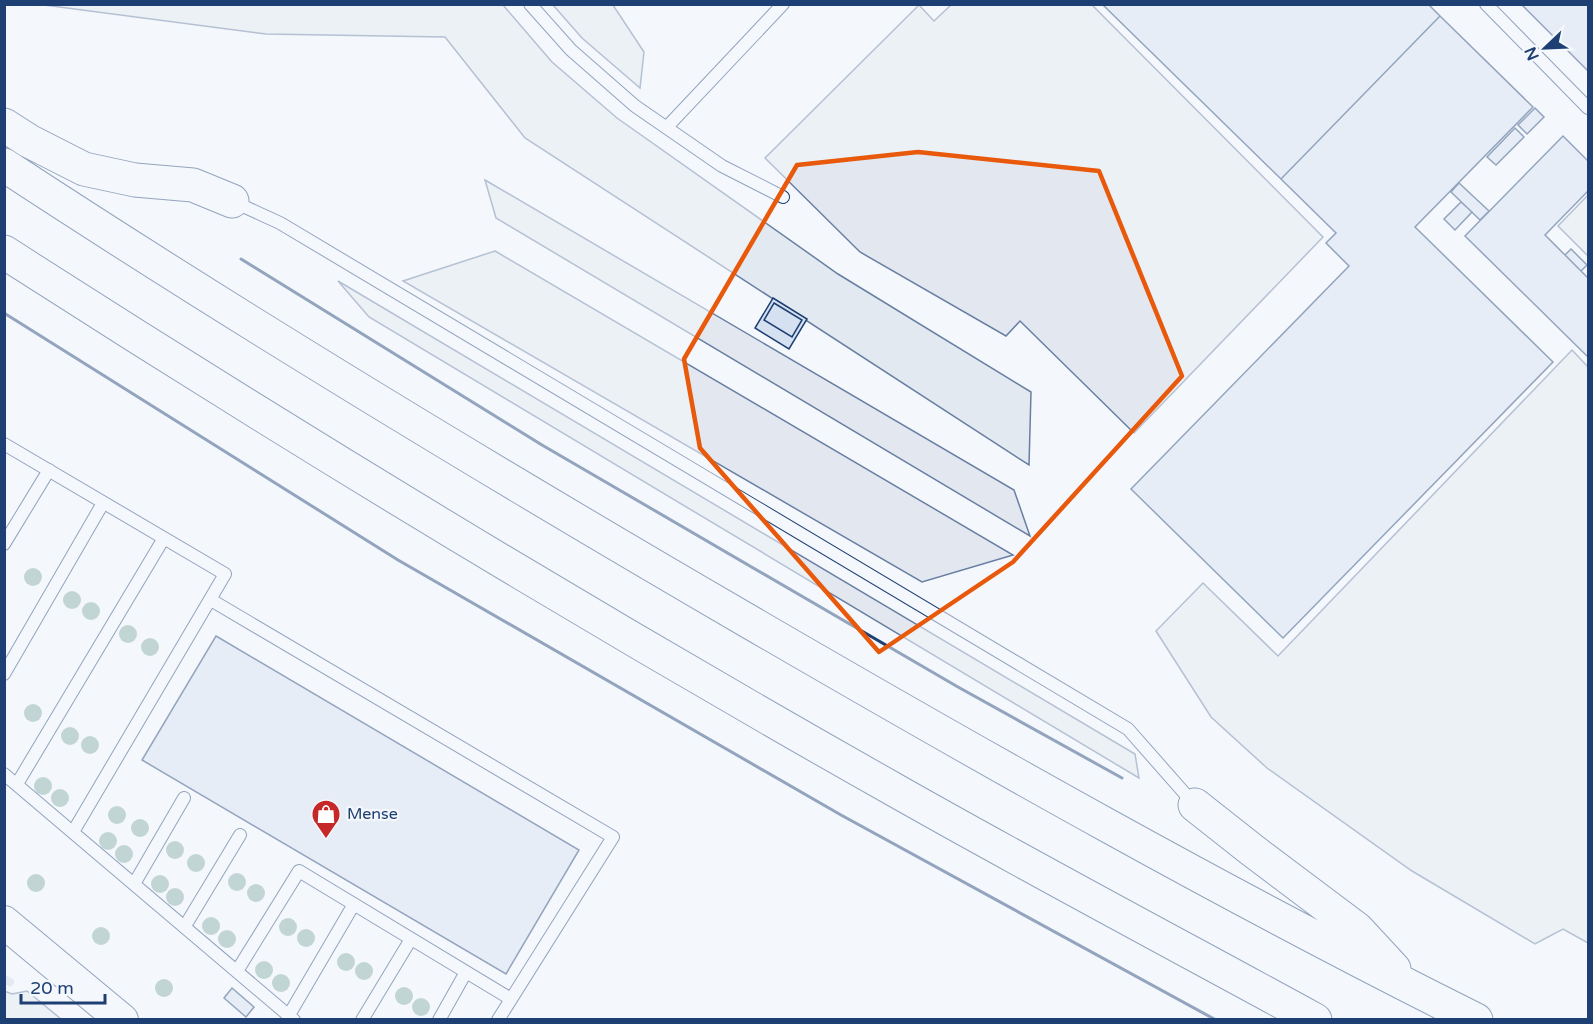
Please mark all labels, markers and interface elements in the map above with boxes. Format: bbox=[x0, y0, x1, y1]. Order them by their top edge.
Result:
north arrow bbox=[1515, 18, 1575, 78]
text: N bbox=[1520, 44, 1544, 63]
shop icon: Mense bbox=[310, 798, 342, 840]
place label: Mense bbox=[347, 804, 398, 824]
scale bar bbox=[21, 967, 105, 1005]
text: 20 m bbox=[30, 977, 74, 999]

